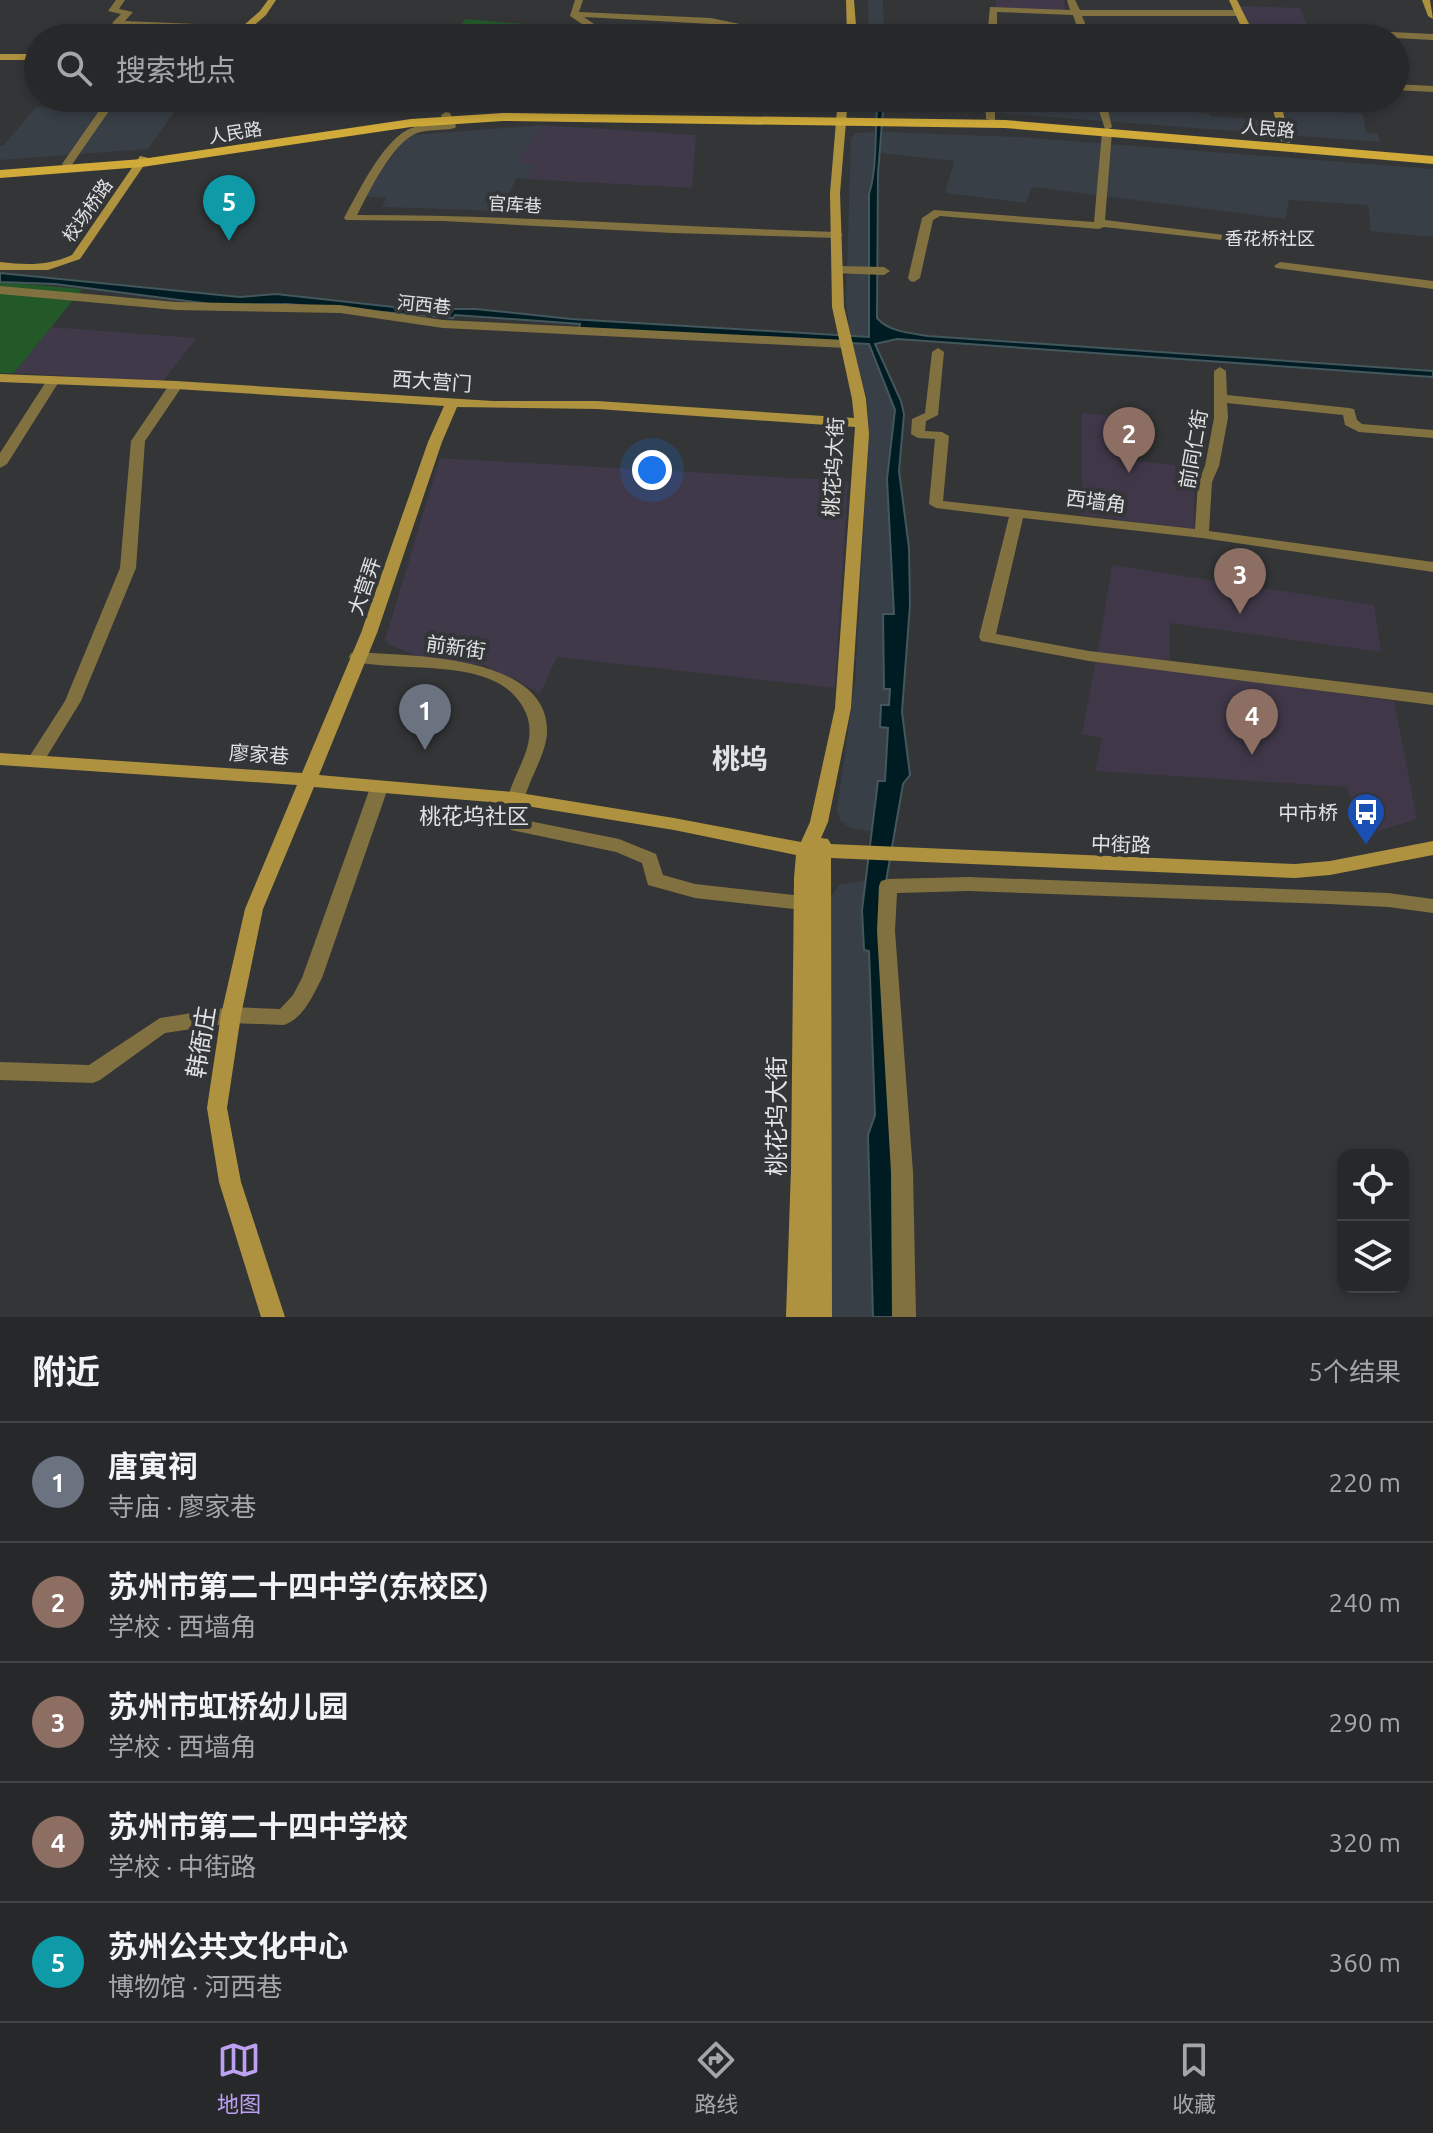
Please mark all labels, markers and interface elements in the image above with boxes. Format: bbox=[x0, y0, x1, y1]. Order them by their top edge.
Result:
search box bbox=[24, 24, 1409, 112]
icon: search bbox=[52, 46, 96, 90]
text: 搜索地点 bbox=[116, 53, 236, 87]
street label: 人民路 bbox=[1240, 116, 1296, 140]
street label: 人民路 bbox=[207, 118, 263, 146]
street label: 校场桥路 bbox=[58, 175, 116, 245]
pin: 5 bbox=[203, 175, 255, 241]
street label: 官库巷 bbox=[488, 193, 542, 215]
district label: 香花桥社区 bbox=[1225, 228, 1315, 248]
street label: 河西巷 bbox=[396, 291, 452, 317]
street label: 西大营门 bbox=[391, 367, 473, 395]
pin: 2 bbox=[1103, 407, 1155, 473]
street label: 前同仁街 bbox=[1175, 408, 1211, 490]
street label: 桃花坞大街 bbox=[819, 416, 847, 518]
your location bbox=[632, 450, 672, 490]
street label: 西墙角 bbox=[1065, 486, 1127, 516]
pin: 3 bbox=[1214, 548, 1266, 614]
street label: 大营弄 bbox=[343, 554, 385, 618]
street label: 前新街 bbox=[425, 631, 487, 663]
pin: 1 bbox=[399, 684, 451, 750]
pin: 4 bbox=[1226, 689, 1278, 755]
street label: 廖家巷 bbox=[228, 740, 290, 768]
district label: 桃坞 bbox=[712, 743, 768, 774]
bus stop icon: 中市桥 bbox=[1345, 791, 1387, 846]
place label: 中市桥 bbox=[1278, 801, 1338, 824]
district label: 桃花坞社区 bbox=[419, 803, 529, 828]
street label: 中街路 bbox=[1091, 831, 1151, 857]
street label: 韩衙庄 bbox=[182, 1004, 220, 1080]
street label: 桃花坞大街 bbox=[763, 1056, 790, 1176]
map controls bbox=[1337, 1149, 1409, 1293]
button: locate bbox=[1337, 1149, 1409, 1221]
button: layers bbox=[1337, 1221, 1409, 1293]
text: 附近 bbox=[32, 1352, 100, 1390]
text: 5个结果 bbox=[1308, 1357, 1401, 1386]
text: 唐寅祠 bbox=[108, 1449, 198, 1483]
text: 1 bbox=[51, 1468, 65, 1497]
text: 220 m bbox=[1329, 1468, 1401, 1497]
text: 寺庙 · 廖家巷 bbox=[108, 1492, 256, 1521]
text: 苏州市第二十四中学(东校区) bbox=[108, 1569, 489, 1603]
text: 2 bbox=[51, 1588, 65, 1617]
text: 240 m bbox=[1329, 1588, 1401, 1617]
text: 学校 · 西墙角 bbox=[108, 1612, 256, 1641]
text: 苏州市虹桥幼儿园 bbox=[108, 1689, 348, 1723]
text: 3 bbox=[51, 1708, 65, 1737]
text: 290 m bbox=[1329, 1708, 1401, 1737]
text: 学校 · 西墙角 bbox=[108, 1732, 256, 1761]
text: 苏州市第二十四中学校 bbox=[108, 1809, 408, 1843]
text: 4 bbox=[51, 1828, 65, 1857]
text: 320 m bbox=[1329, 1828, 1401, 1857]
text: 学校 · 中街路 bbox=[108, 1852, 256, 1881]
text: 苏州公共文化中心 bbox=[108, 1929, 348, 1963]
text: 5 bbox=[51, 1948, 65, 1977]
text: 360 m bbox=[1329, 1948, 1401, 1977]
text: 博物馆 · 河西巷 bbox=[108, 1972, 282, 2001]
tab: 地图 bbox=[217, 2038, 261, 2118]
tab: 路线 bbox=[694, 2038, 738, 2118]
tab: 收藏 bbox=[1172, 2038, 1216, 2118]

